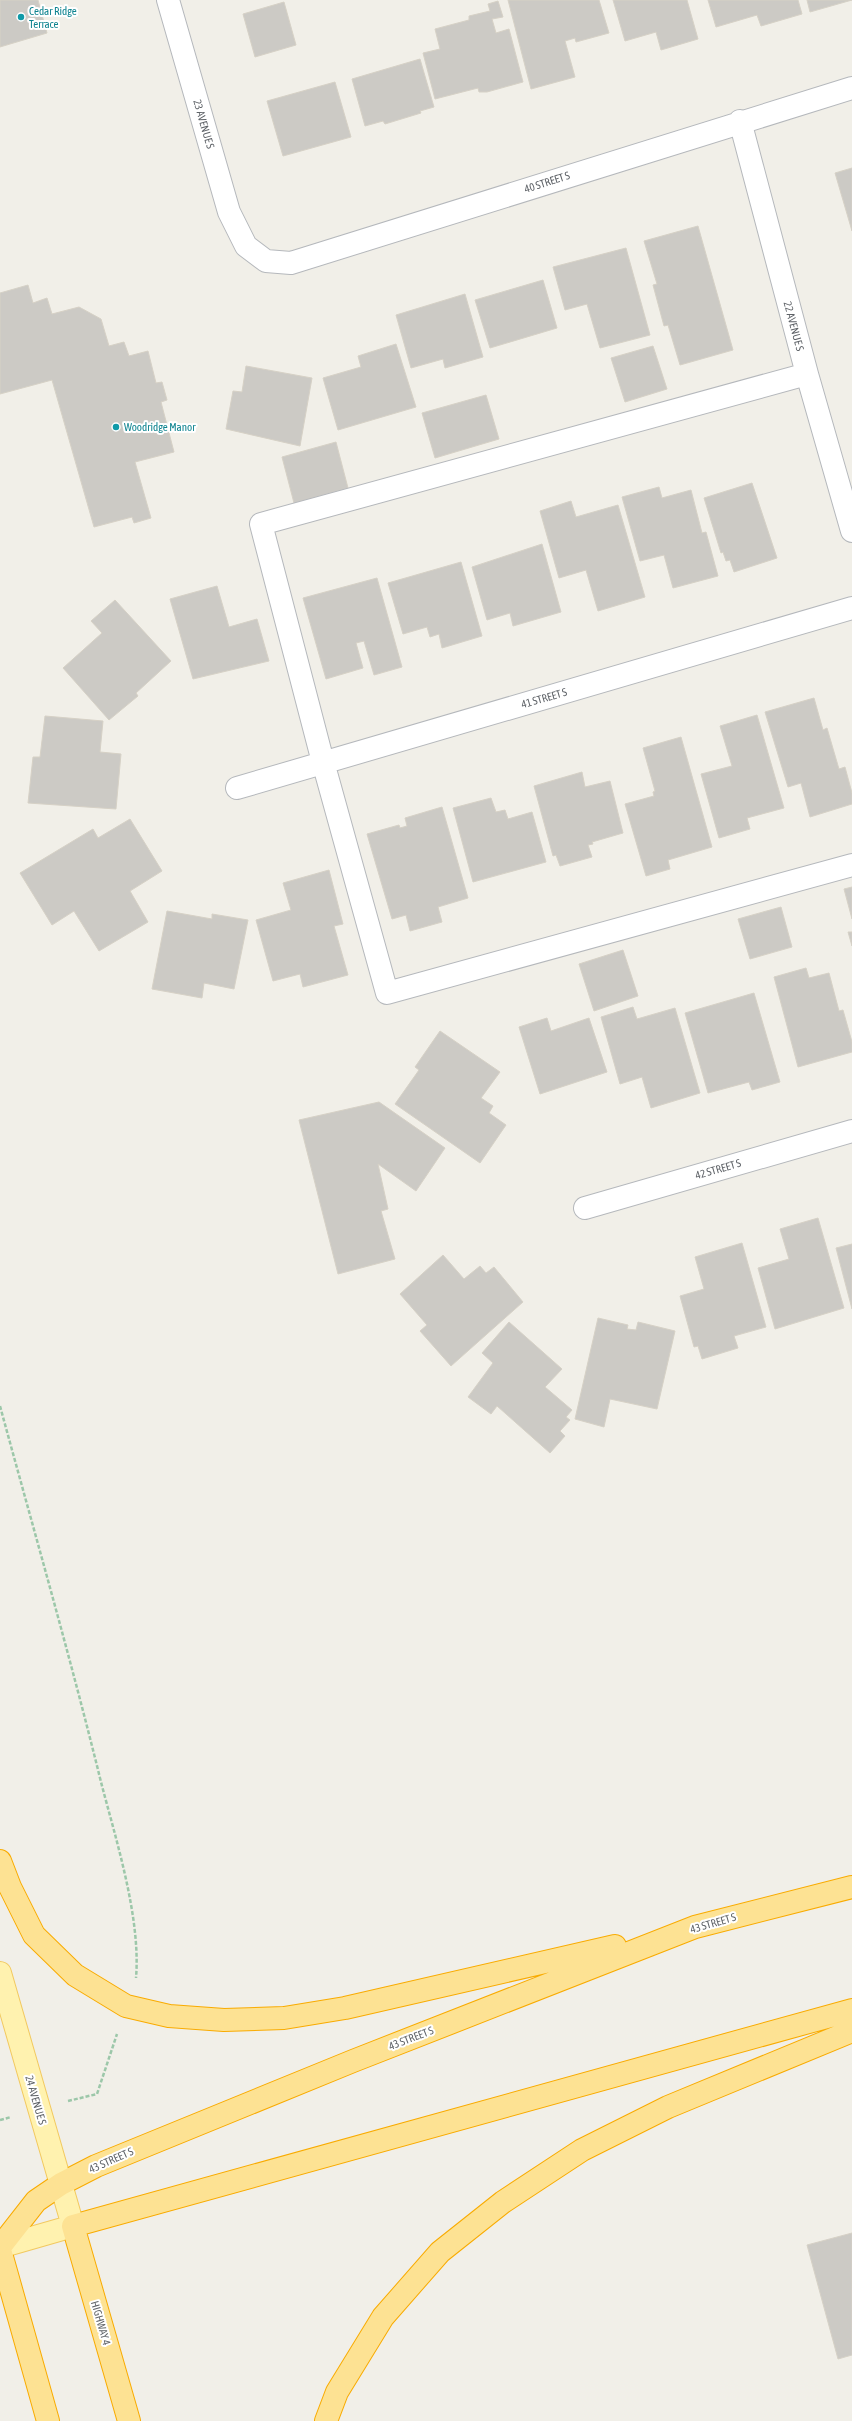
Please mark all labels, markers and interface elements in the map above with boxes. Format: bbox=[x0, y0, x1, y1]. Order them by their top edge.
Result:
place label: Cedar Ridge Terrace bbox=[29, 5, 77, 30]
marker: Cedar Ridge Terrace bbox=[16, 12, 26, 22]
street label: 23 AVENUE S bbox=[191, 98, 217, 150]
street label: 40 STREET S bbox=[523, 169, 572, 195]
street label: 22 AVENUE S bbox=[782, 300, 806, 352]
place label: Woodridge Manor bbox=[124, 421, 196, 433]
marker: Woodridge Manor bbox=[111, 422, 121, 432]
street label: 41 STREET S bbox=[520, 686, 569, 710]
street label: 42 STREET S bbox=[694, 1157, 743, 1181]
street label: 43 STREET S bbox=[689, 1911, 738, 1935]
street label: 43 STREET S bbox=[387, 2024, 436, 2052]
street label: 24 AVENUE S bbox=[23, 2074, 49, 2126]
street label: 43 STREET S bbox=[87, 2145, 135, 2175]
street label: HIGHWAY 4 bbox=[89, 2299, 113, 2347]

